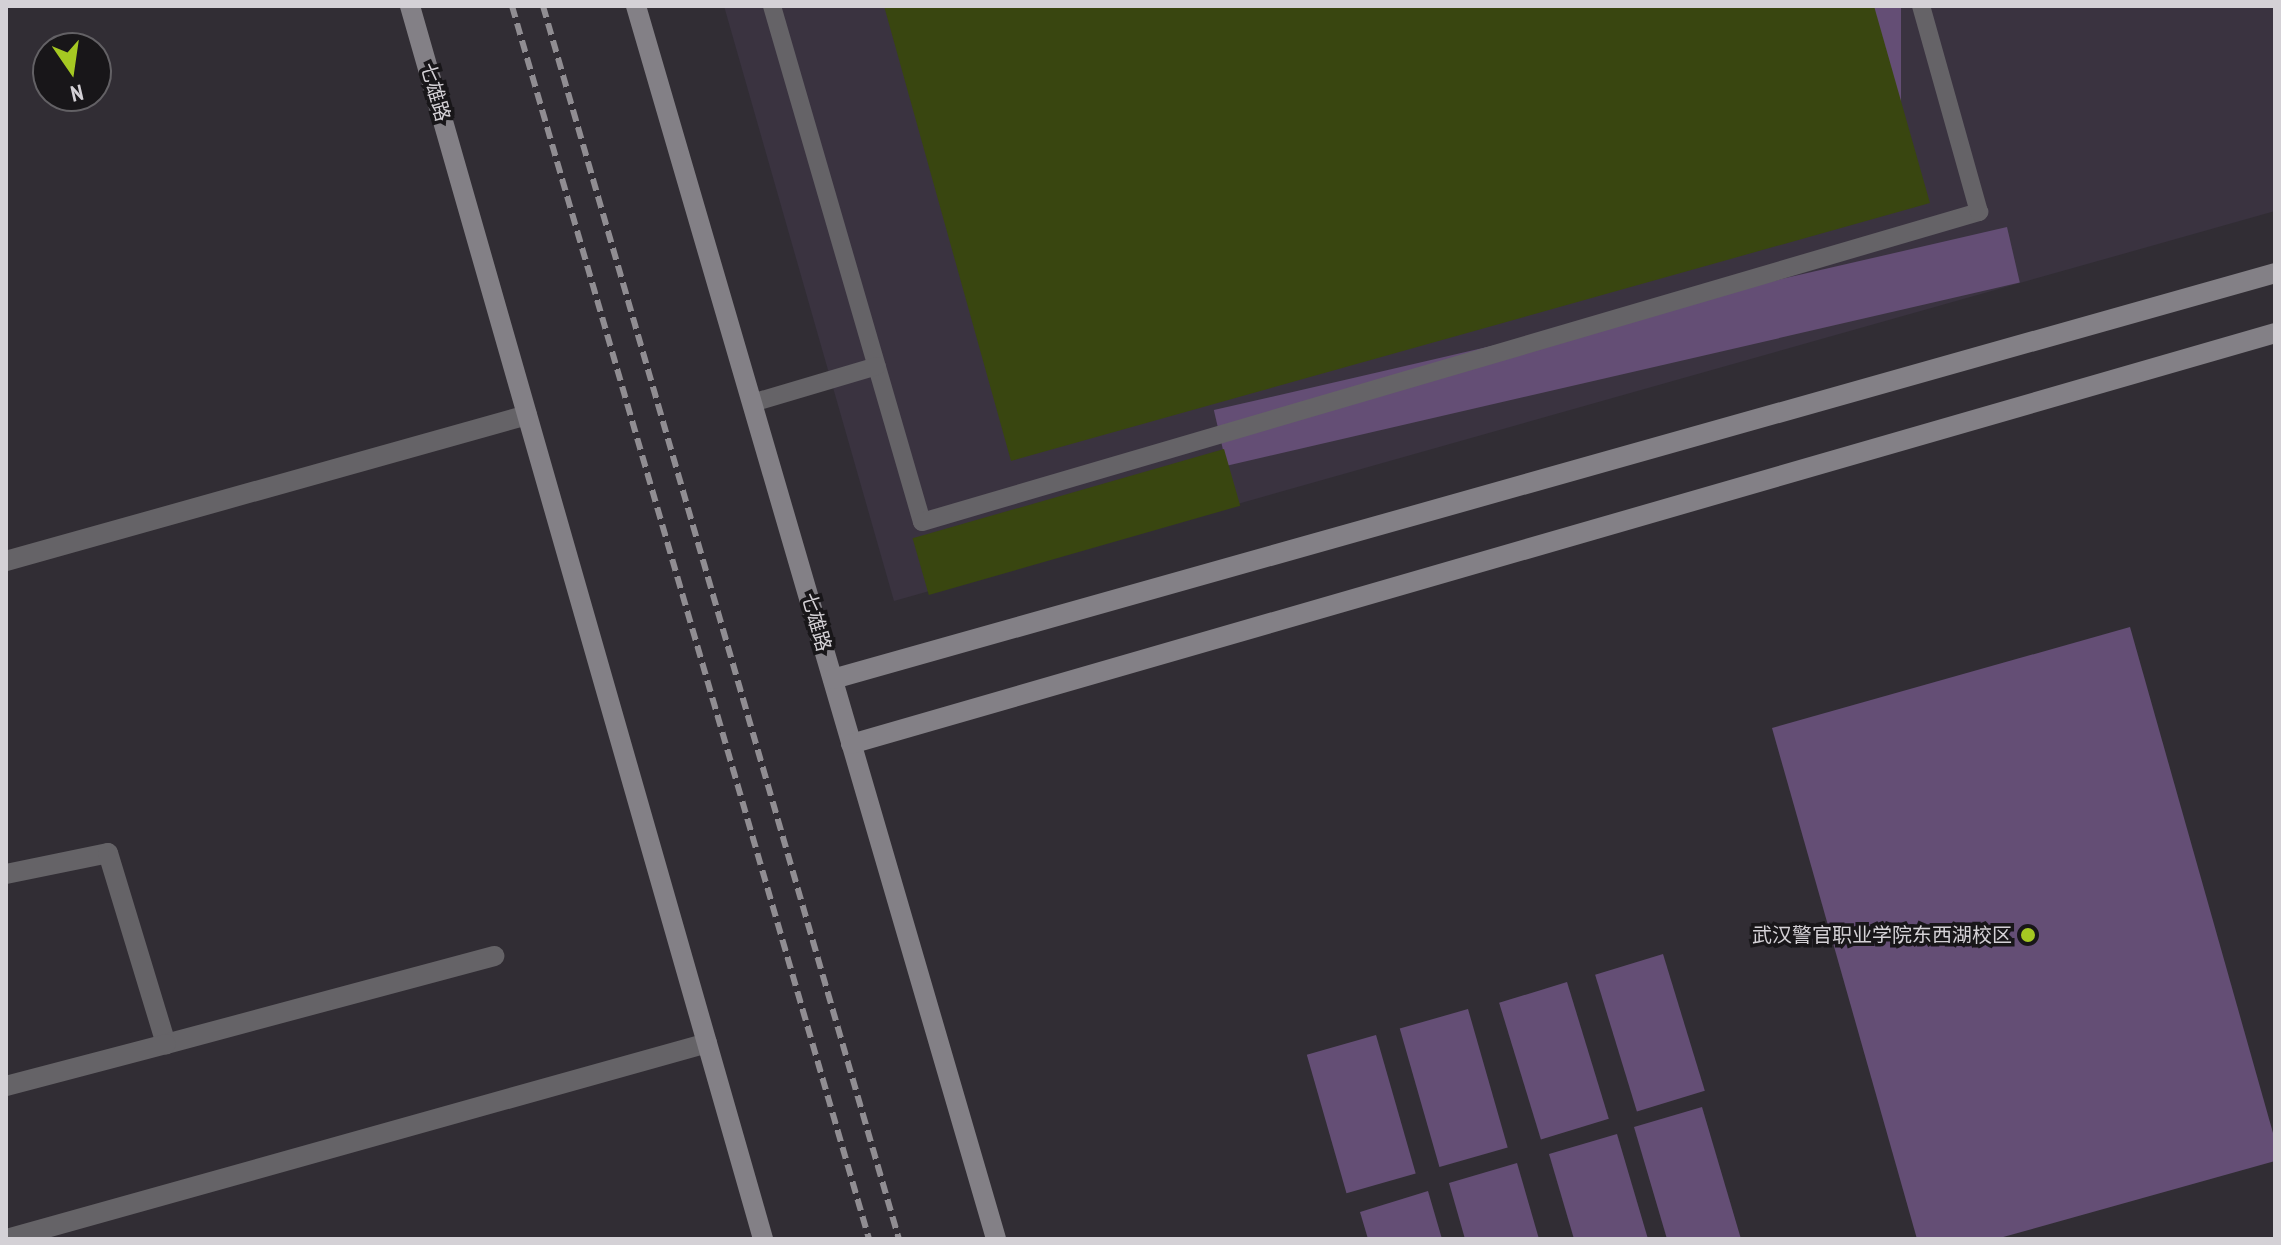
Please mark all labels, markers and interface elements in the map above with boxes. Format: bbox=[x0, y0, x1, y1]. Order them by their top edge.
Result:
north arrow bbox=[32, 32, 112, 112]
street label: 七雄路 bbox=[415, 60, 455, 124]
text: N bbox=[68, 78, 86, 108]
street label: 七雄路 bbox=[796, 590, 836, 654]
place label: 武汉警官职业学院东西湖校区 bbox=[1752, 923, 2012, 947]
marker: 武汉警官职业学院东西湖校区 bbox=[2019, 926, 2037, 944]

